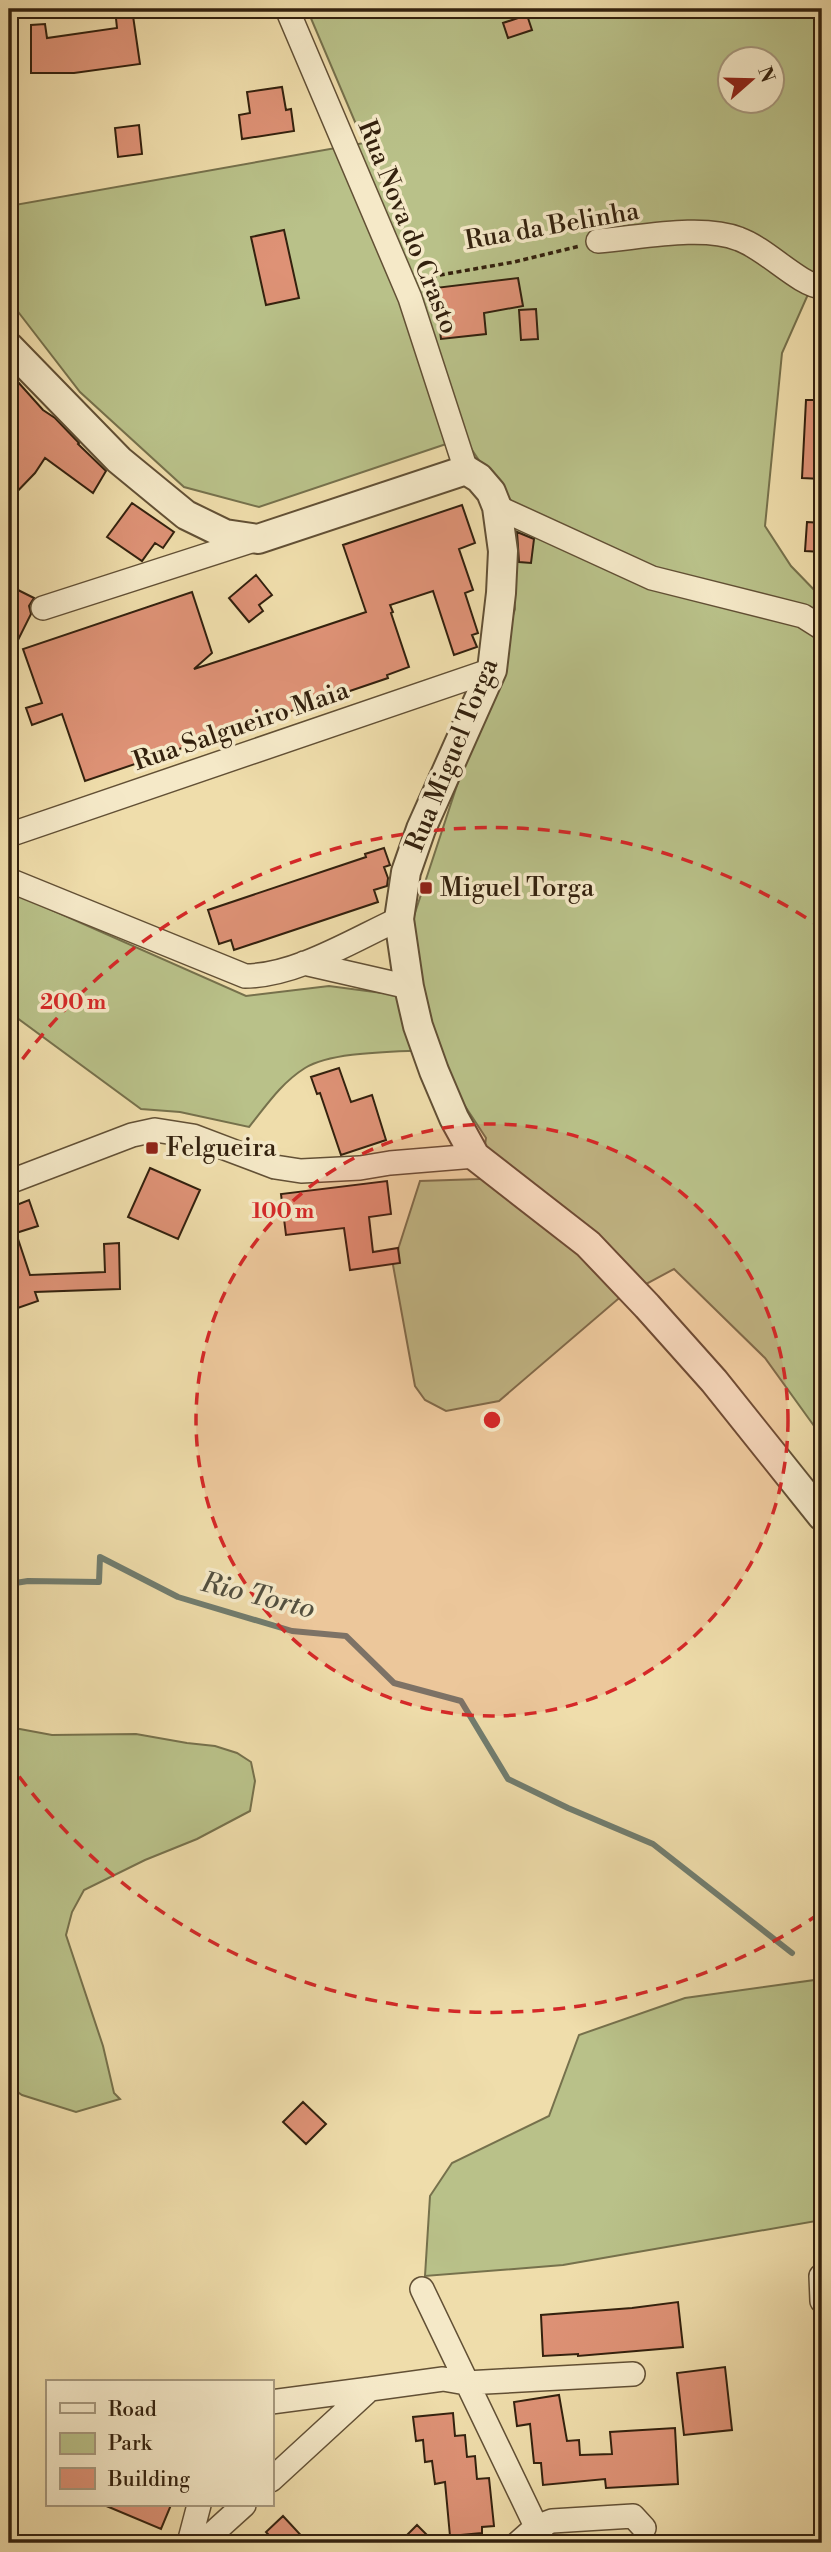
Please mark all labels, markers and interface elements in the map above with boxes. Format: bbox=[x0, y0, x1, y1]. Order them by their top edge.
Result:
north arrow bbox=[716, 46, 786, 116]
text: N bbox=[752, 63, 780, 86]
street label: Rua Nova do Crasto bbox=[351, 115, 465, 339]
street label: Rua da Belinha bbox=[462, 195, 642, 257]
street label: Rua Miguel Torga bbox=[399, 653, 506, 856]
street label: Rua Salgueiro Maia bbox=[129, 674, 354, 778]
place label: Miguel Torga bbox=[440, 872, 595, 904]
marker: Miguel Torga bbox=[418, 880, 434, 896]
text: 200 m bbox=[40, 990, 106, 1016]
place label: Felgueira bbox=[166, 1132, 277, 1164]
marker: Felgueira bbox=[144, 1140, 160, 1156]
text: 100 m bbox=[252, 1199, 314, 1225]
centre of rings bbox=[480, 1408, 504, 1432]
water label: Rio Torto bbox=[197, 1565, 318, 1627]
legend bbox=[46, 2380, 273, 2506]
text: Road bbox=[108, 2397, 157, 2423]
text: Park bbox=[108, 2431, 153, 2457]
text: Building bbox=[107, 2467, 190, 2493]

